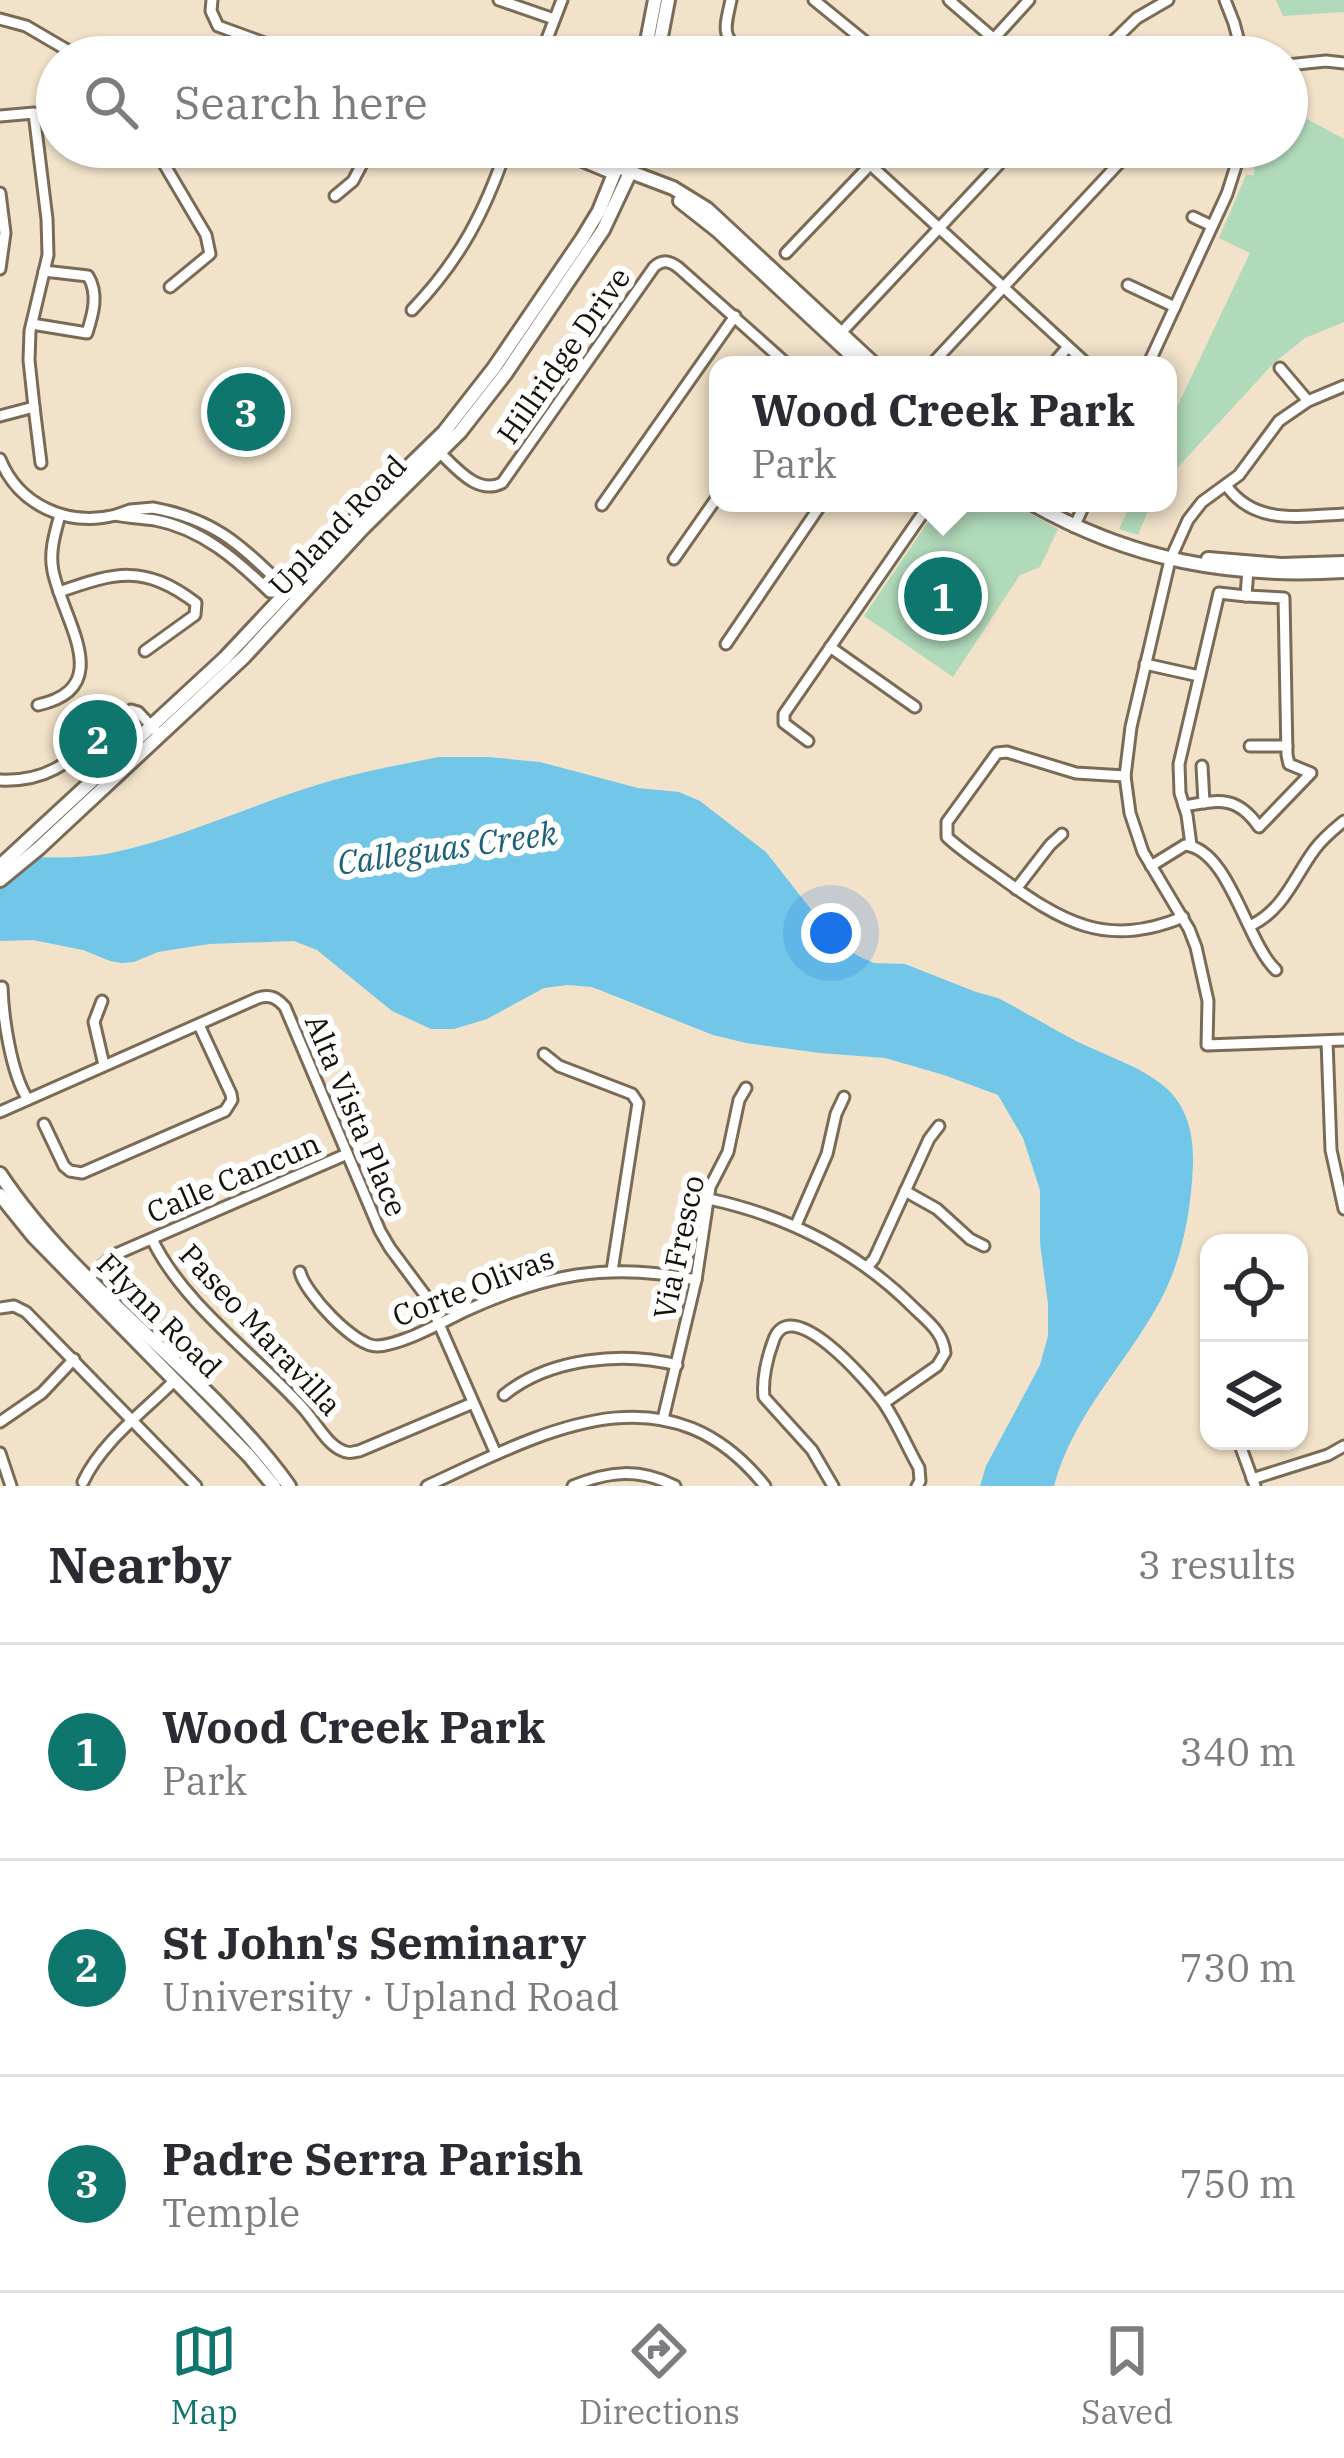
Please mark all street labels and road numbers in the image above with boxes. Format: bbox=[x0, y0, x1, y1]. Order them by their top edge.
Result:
street label: Hillridge Drive bbox=[488, 259, 638, 451]
street label: Upland Road bbox=[260, 446, 414, 604]
street label: Alta Vista Place bbox=[297, 1008, 417, 1222]
street label: Calle Cancun bbox=[140, 1123, 326, 1231]
street label: Via Fresco bbox=[644, 1171, 712, 1323]
street label: Paseo Maravilla bbox=[171, 1235, 351, 1423]
street label: Corte Olivas bbox=[387, 1237, 559, 1335]
street label: Flynn Road bbox=[89, 1244, 231, 1386]

